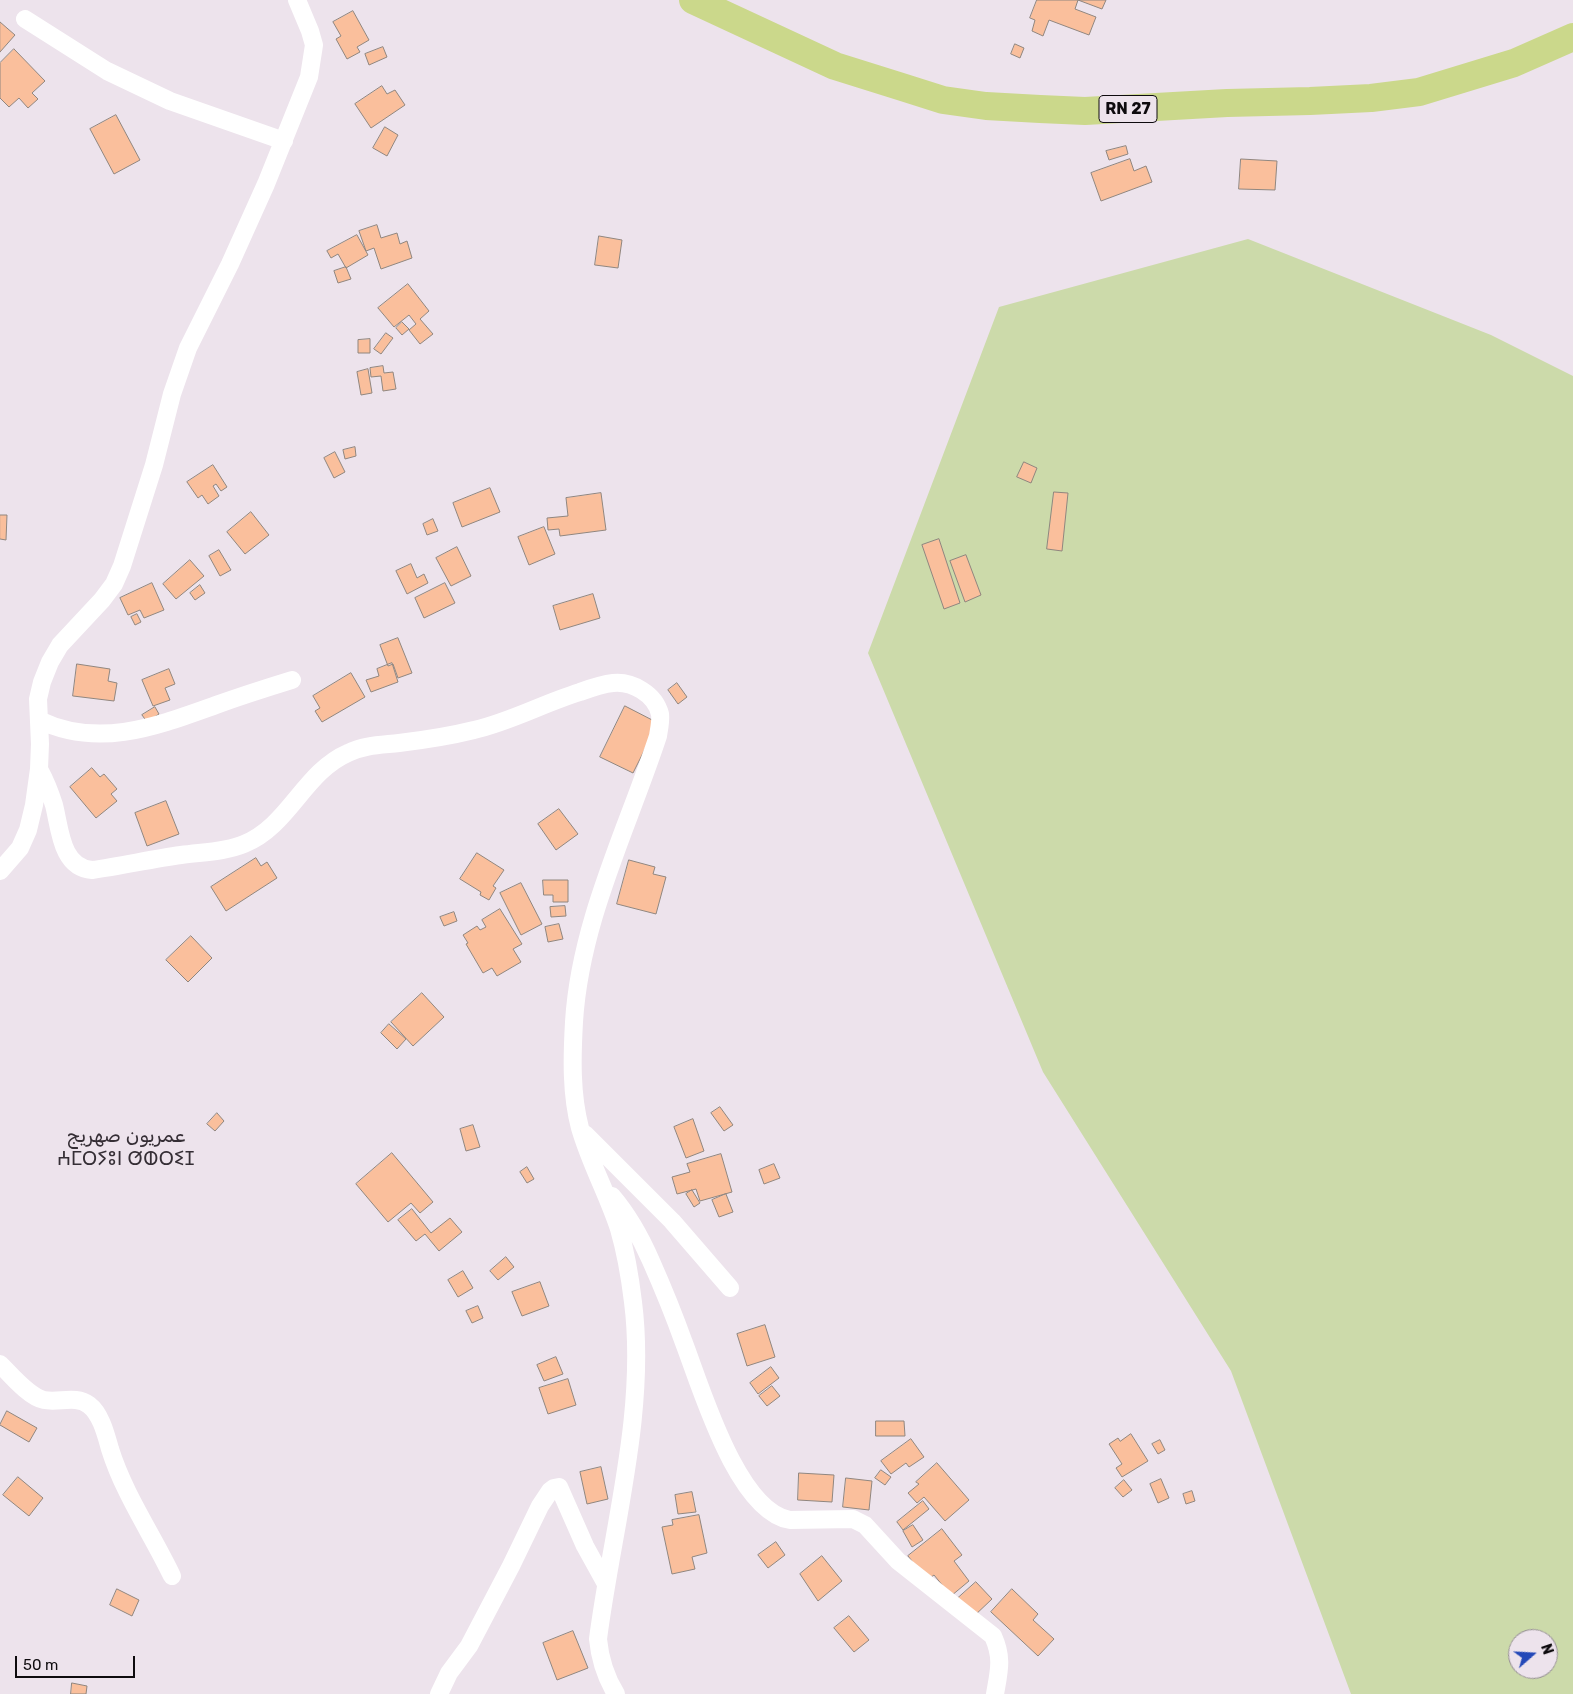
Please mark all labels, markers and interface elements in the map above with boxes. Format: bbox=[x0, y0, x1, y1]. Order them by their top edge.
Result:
road number: RN 27 bbox=[1099, 96, 1157, 122]
district label: عمريون صهريج ⵄⵎⵔⵢⵓⵏ ⵚⵀⵔⵉⵊ bbox=[57, 1124, 195, 1171]
north arrow bbox=[1508, 1629, 1558, 1679]
text: N bbox=[1537, 1642, 1556, 1657]
scale bar bbox=[18, 1646, 138, 1678]
text: 50 m bbox=[23, 1656, 58, 1674]

